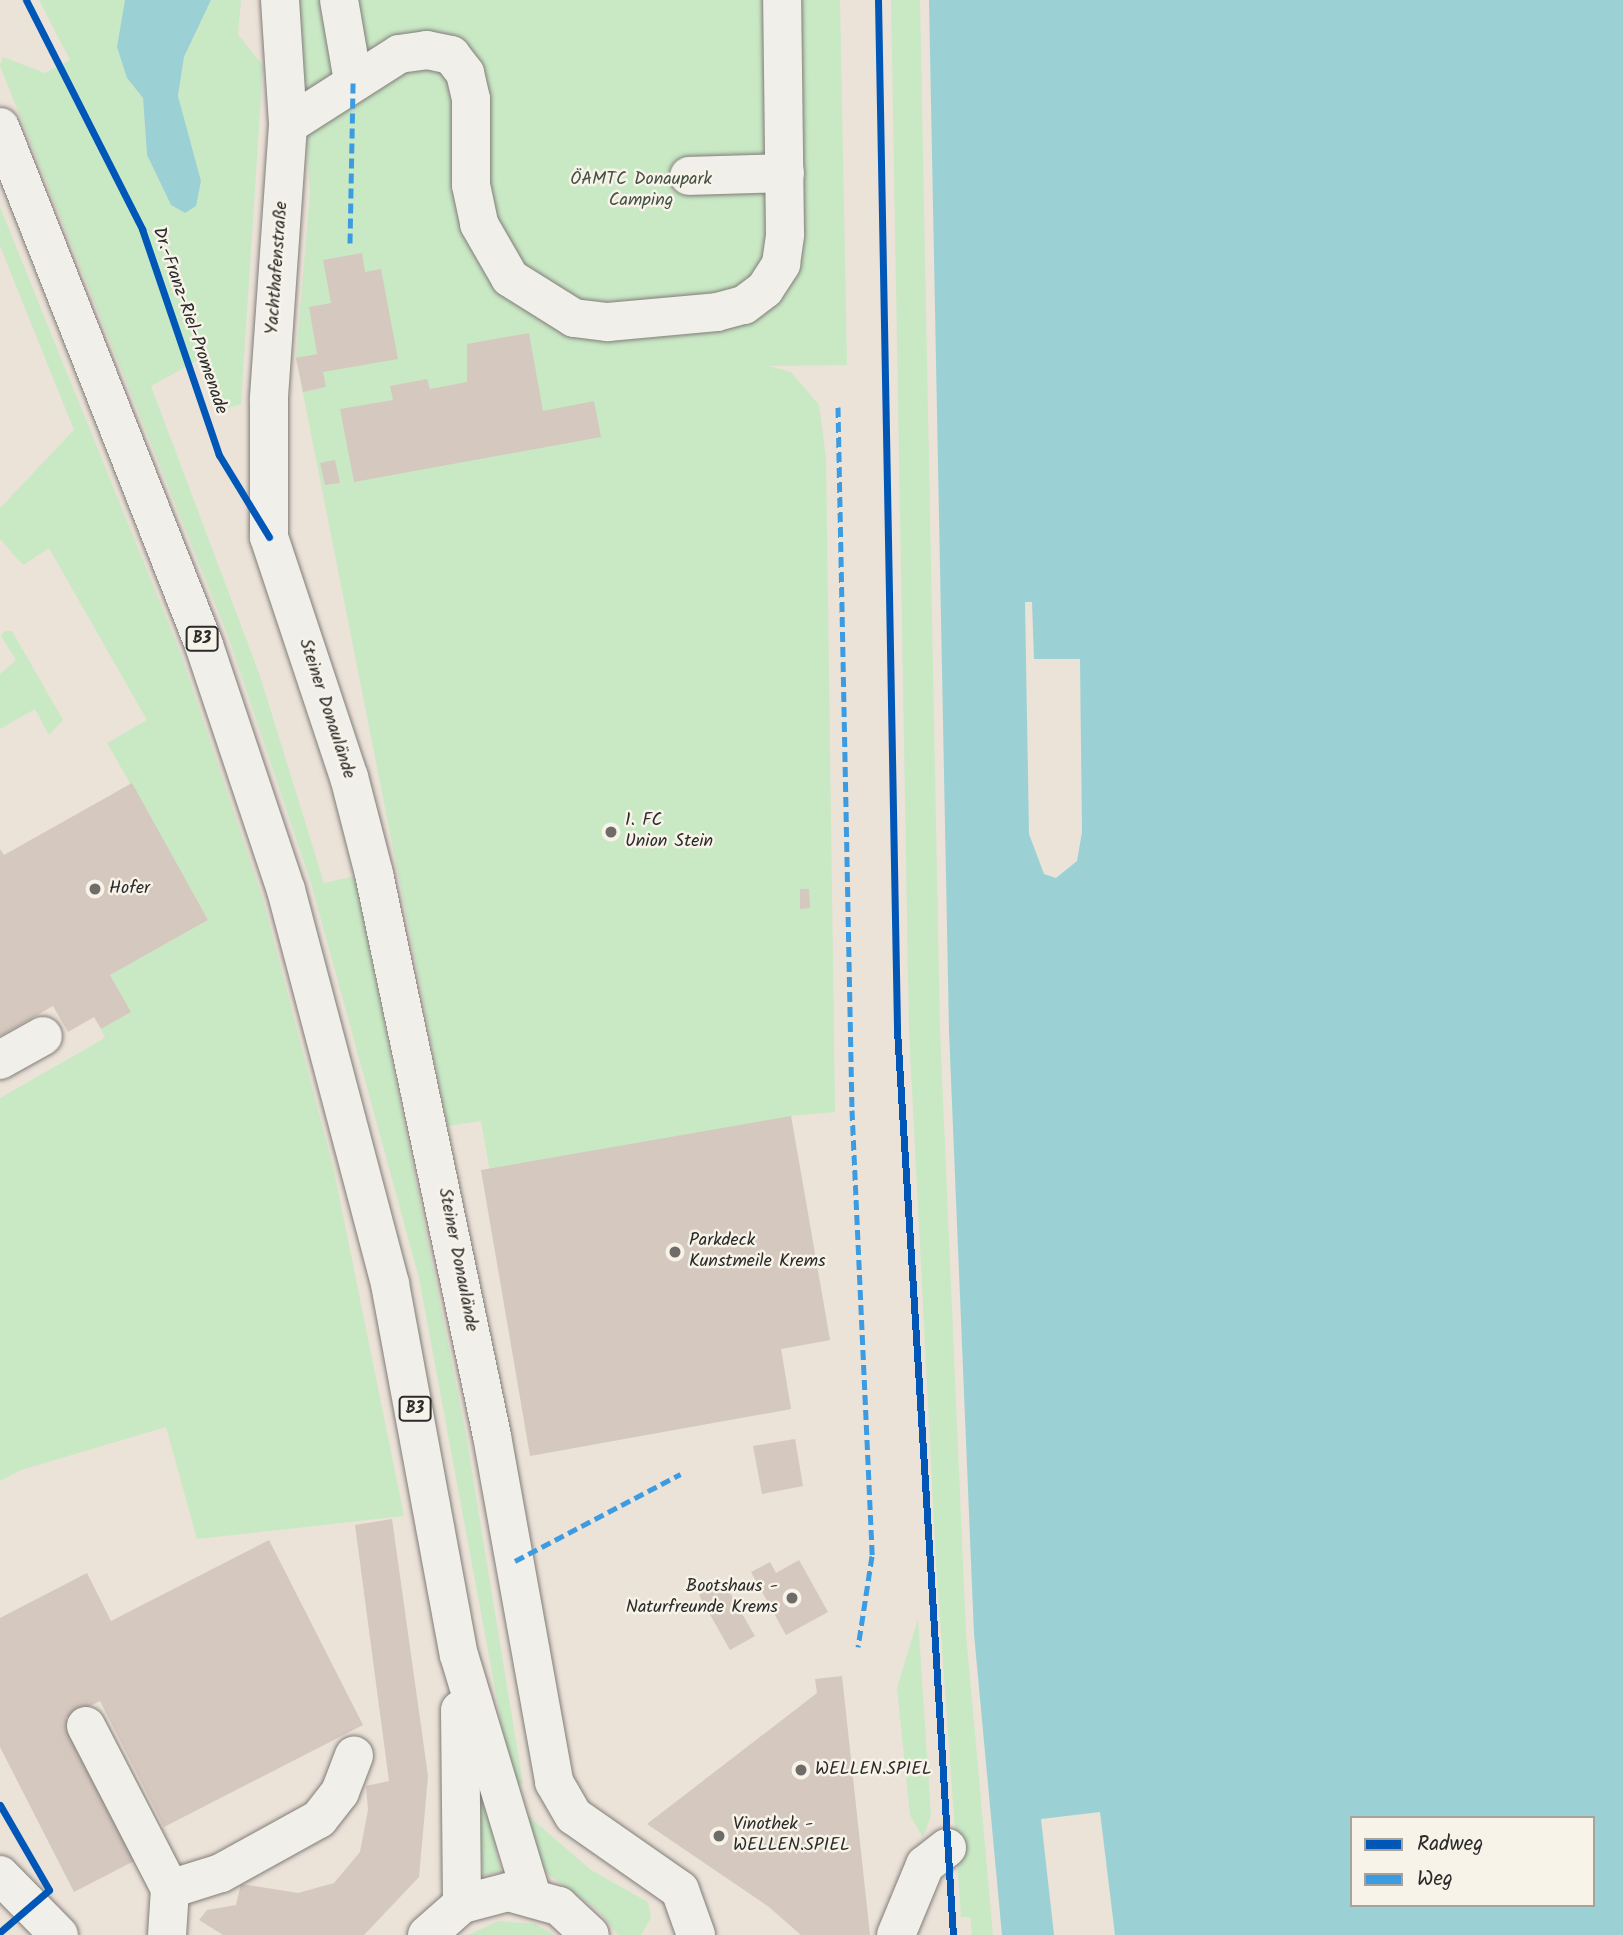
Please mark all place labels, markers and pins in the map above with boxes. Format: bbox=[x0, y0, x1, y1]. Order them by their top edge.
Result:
place label: 1. FC Union Stein bbox=[625, 811, 713, 854]
marker: 1. FC Union Stein bbox=[603, 824, 619, 840]
place label: Hofer bbox=[109, 878, 150, 900]
marker: Hofer bbox=[87, 881, 103, 897]
place label: Parkdeck Kunstmeile Krems bbox=[689, 1231, 826, 1274]
marker: Parkdeck Kunstmeile Krems bbox=[667, 1244, 683, 1260]
place label: Bootshaus - Naturfreunde Krems bbox=[626, 1577, 778, 1620]
marker: Bootshaus - Naturfreunde Krems bbox=[784, 1590, 800, 1606]
place label: WELLEN.SPIEL bbox=[815, 1759, 932, 1781]
marker: WELLEN.SPIEL bbox=[793, 1762, 809, 1778]
place label: Vinothek - WELLEN.SPIEL bbox=[733, 1815, 850, 1857]
marker: Vinothek - WELLEN.SPIEL bbox=[711, 1828, 727, 1844]

